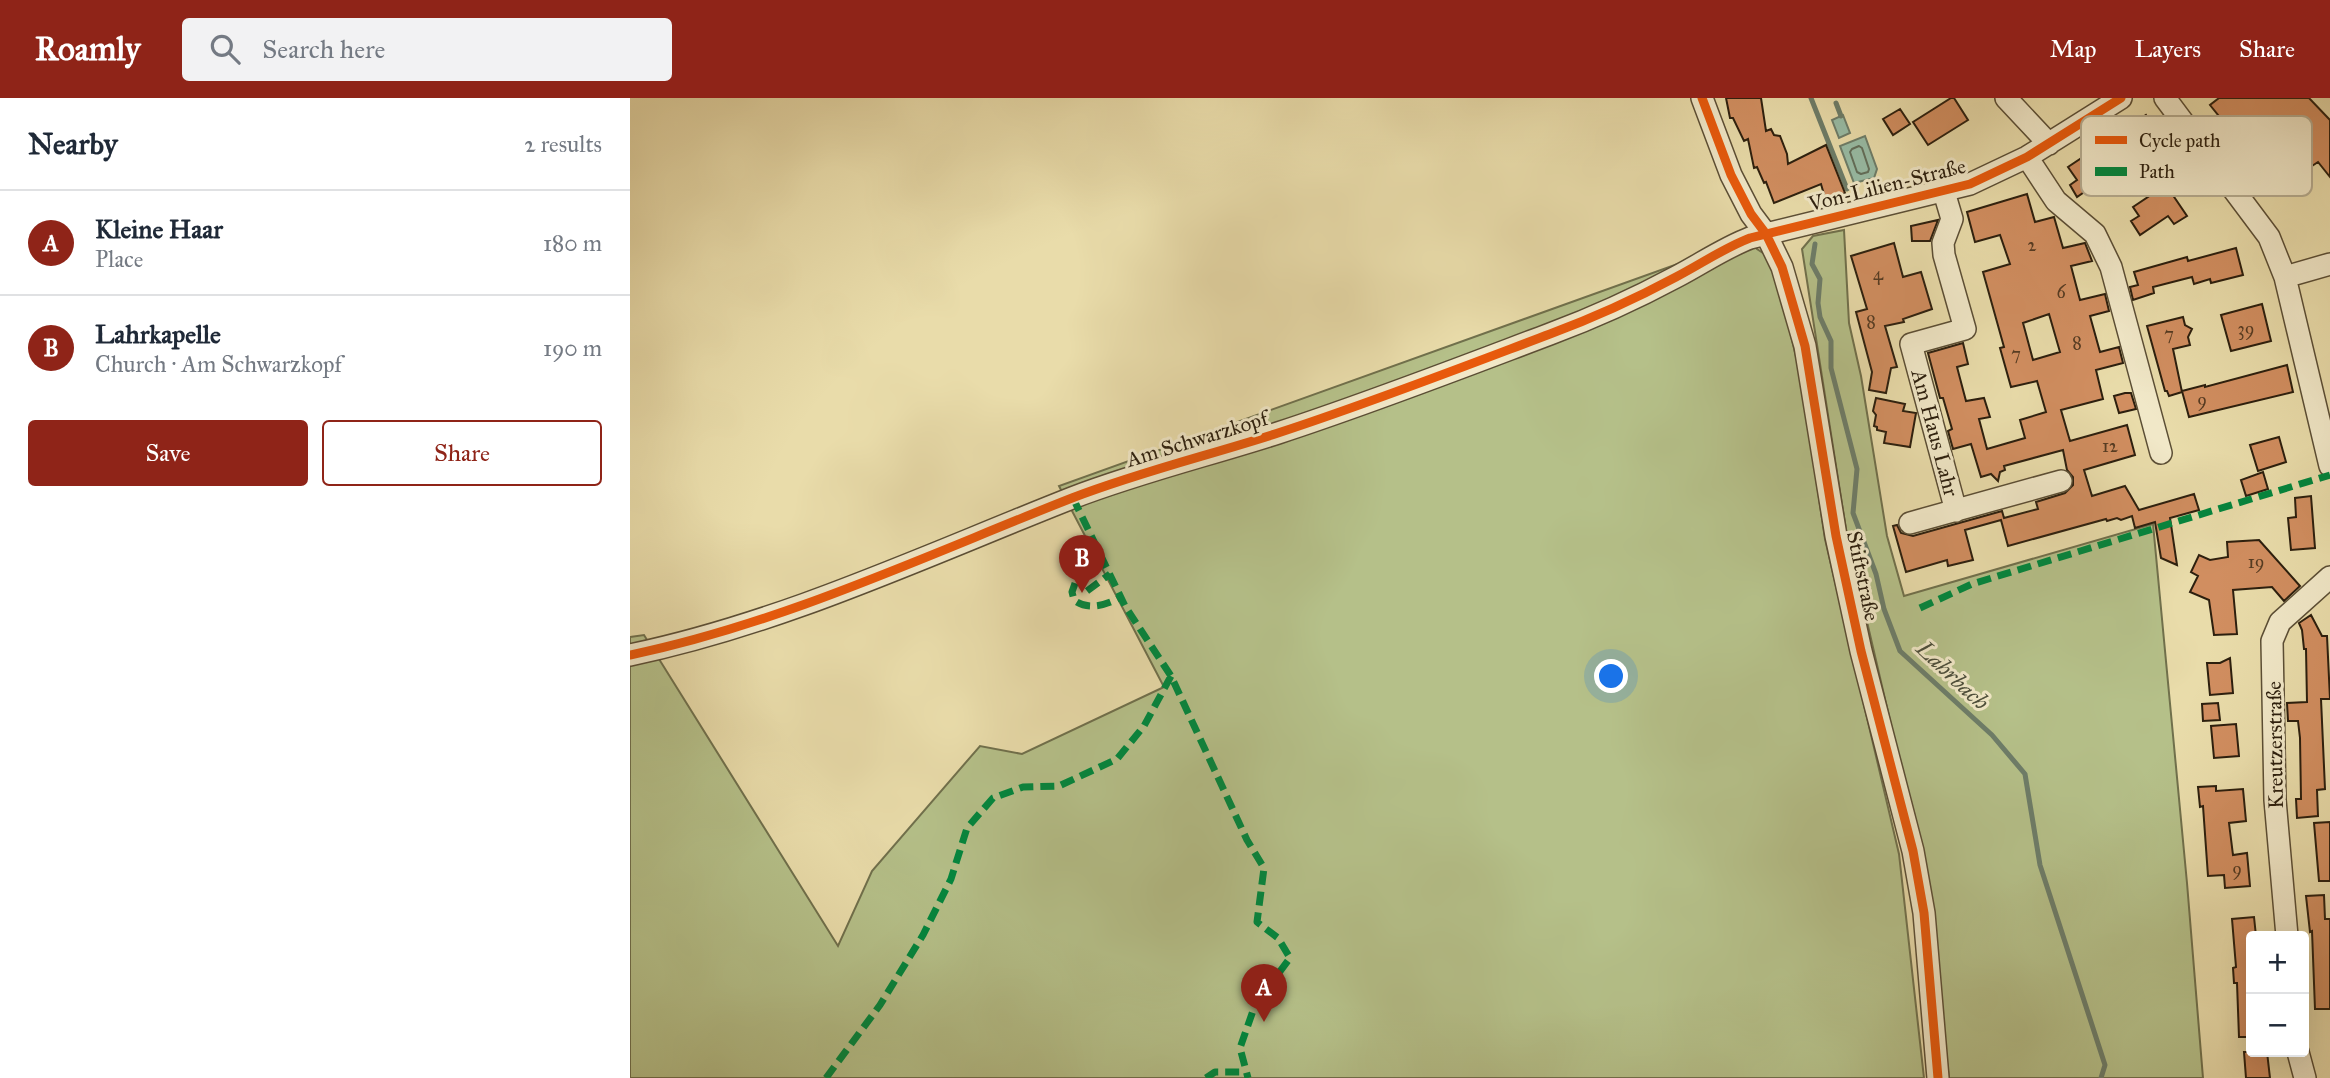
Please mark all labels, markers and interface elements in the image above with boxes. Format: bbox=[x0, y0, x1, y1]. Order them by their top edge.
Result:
search box bbox=[182, 18, 672, 81]
text: Roamly bbox=[35, 29, 140, 69]
icon: search bbox=[206, 30, 244, 68]
text: Search here bbox=[262, 33, 385, 65]
text: Map bbox=[2050, 34, 2097, 64]
text: Layers bbox=[2135, 34, 2201, 64]
text: Share bbox=[2239, 34, 2295, 64]
legend bbox=[2081, 116, 2312, 196]
text: Nearby bbox=[28, 126, 118, 162]
text: Cycle path bbox=[2139, 129, 2221, 152]
text: 2 results bbox=[524, 130, 602, 158]
street label: Von-Lilien-Straße bbox=[1805, 153, 1969, 217]
text: Path bbox=[2139, 160, 2175, 183]
text: Kleine Haar bbox=[95, 213, 223, 245]
text: A bbox=[43, 229, 59, 257]
text: 180 m bbox=[543, 229, 602, 257]
house number: 2 bbox=[2028, 234, 2037, 256]
text: Place bbox=[95, 245, 143, 273]
house number: 4 bbox=[1873, 263, 1884, 285]
house number: 6 bbox=[2056, 281, 2066, 303]
house number: 8 bbox=[1866, 311, 1876, 333]
text: Lahrkapelle bbox=[95, 318, 221, 350]
house number: 39 bbox=[2238, 318, 2254, 340]
house number: 7 bbox=[2164, 323, 2174, 345]
house number: 8 bbox=[2072, 332, 2082, 354]
text: B bbox=[43, 334, 59, 362]
text: 190 m bbox=[543, 334, 602, 362]
house number: 7 bbox=[2011, 343, 2021, 365]
text: Church · Am Schwarzkopf bbox=[95, 350, 342, 378]
street label: Am Haus Lahr bbox=[1905, 366, 1964, 500]
house number: 9 bbox=[2197, 389, 2207, 411]
street label: Am Schwarzkopf bbox=[1122, 404, 1274, 473]
button: Save bbox=[28, 420, 308, 486]
button: Share bbox=[322, 420, 602, 486]
house number: 12 bbox=[2102, 435, 2118, 457]
street label: Stiftstraße bbox=[1841, 529, 1885, 624]
pin: B bbox=[1059, 535, 1105, 593]
house number: 19 bbox=[2248, 551, 2264, 573]
water label: Lahrbach bbox=[1910, 634, 1995, 716]
your location bbox=[1594, 659, 1628, 693]
street label: Kreutzerstraße bbox=[2261, 681, 2289, 809]
house number: 9 bbox=[2232, 858, 2242, 880]
map controls bbox=[2246, 931, 2309, 1057]
button: + bbox=[2246, 931, 2309, 994]
pin: A bbox=[1241, 964, 1287, 1022]
button: − bbox=[2246, 994, 2309, 1057]

